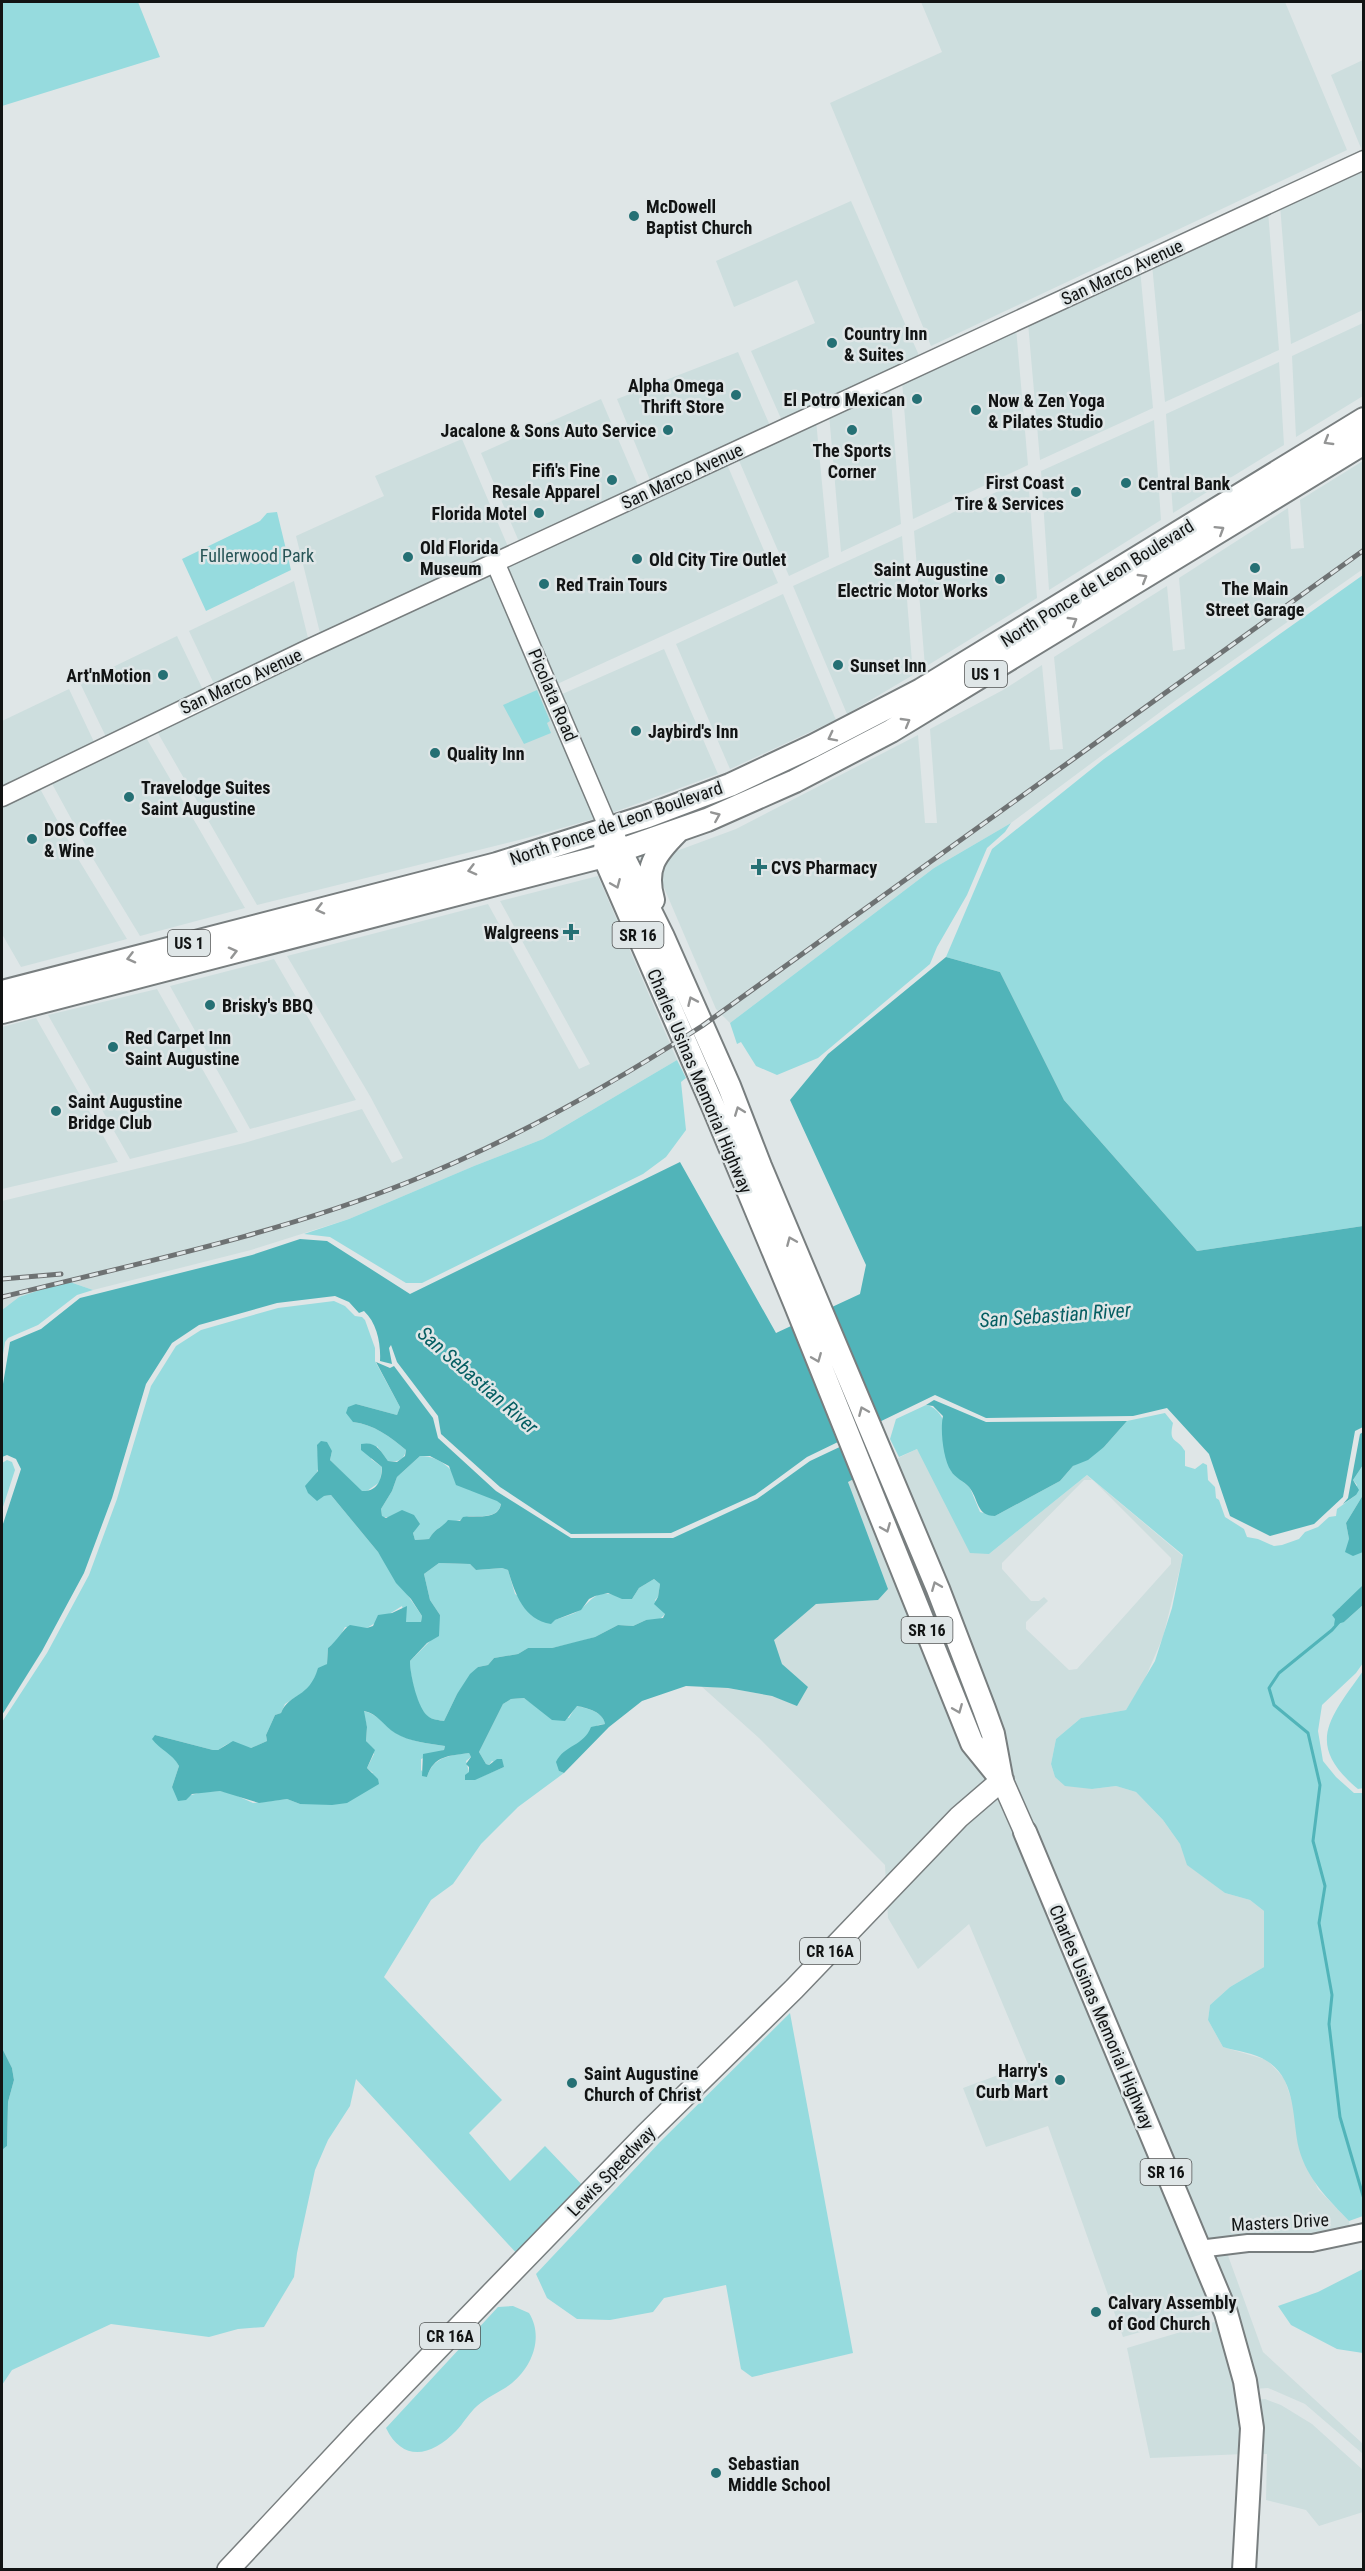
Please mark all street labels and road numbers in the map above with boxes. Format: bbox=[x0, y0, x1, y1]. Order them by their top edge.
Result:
street label: San Marco Avenue bbox=[1058, 235, 1186, 309]
street label: San Marco Avenue bbox=[618, 439, 746, 513]
street label: North Ponce de Leon Boulevard bbox=[997, 515, 1197, 651]
street label: San Marco Avenue bbox=[177, 644, 305, 718]
street label: Picolata Road bbox=[524, 646, 582, 744]
road number: US 1 bbox=[965, 661, 1007, 687]
street label: North Ponce de Leon Boulevard bbox=[507, 777, 725, 869]
road number: SR 16 bbox=[612, 922, 664, 948]
road number: US 1 bbox=[168, 930, 210, 956]
street label: Charles Usinas Memorial Highway bbox=[643, 966, 757, 1197]
road number: SR 16 bbox=[902, 1617, 952, 1643]
street label: Charles Usinas Memorial Highway bbox=[1045, 1902, 1159, 2133]
road number: CR 16A bbox=[800, 1938, 860, 1964]
street label: Lewis Speedway bbox=[563, 2121, 659, 2220]
road number: SR 16 bbox=[1140, 2159, 1192, 2185]
street label: Masters Drive bbox=[1231, 2209, 1329, 2235]
road number: CR 16A bbox=[420, 2323, 480, 2349]

